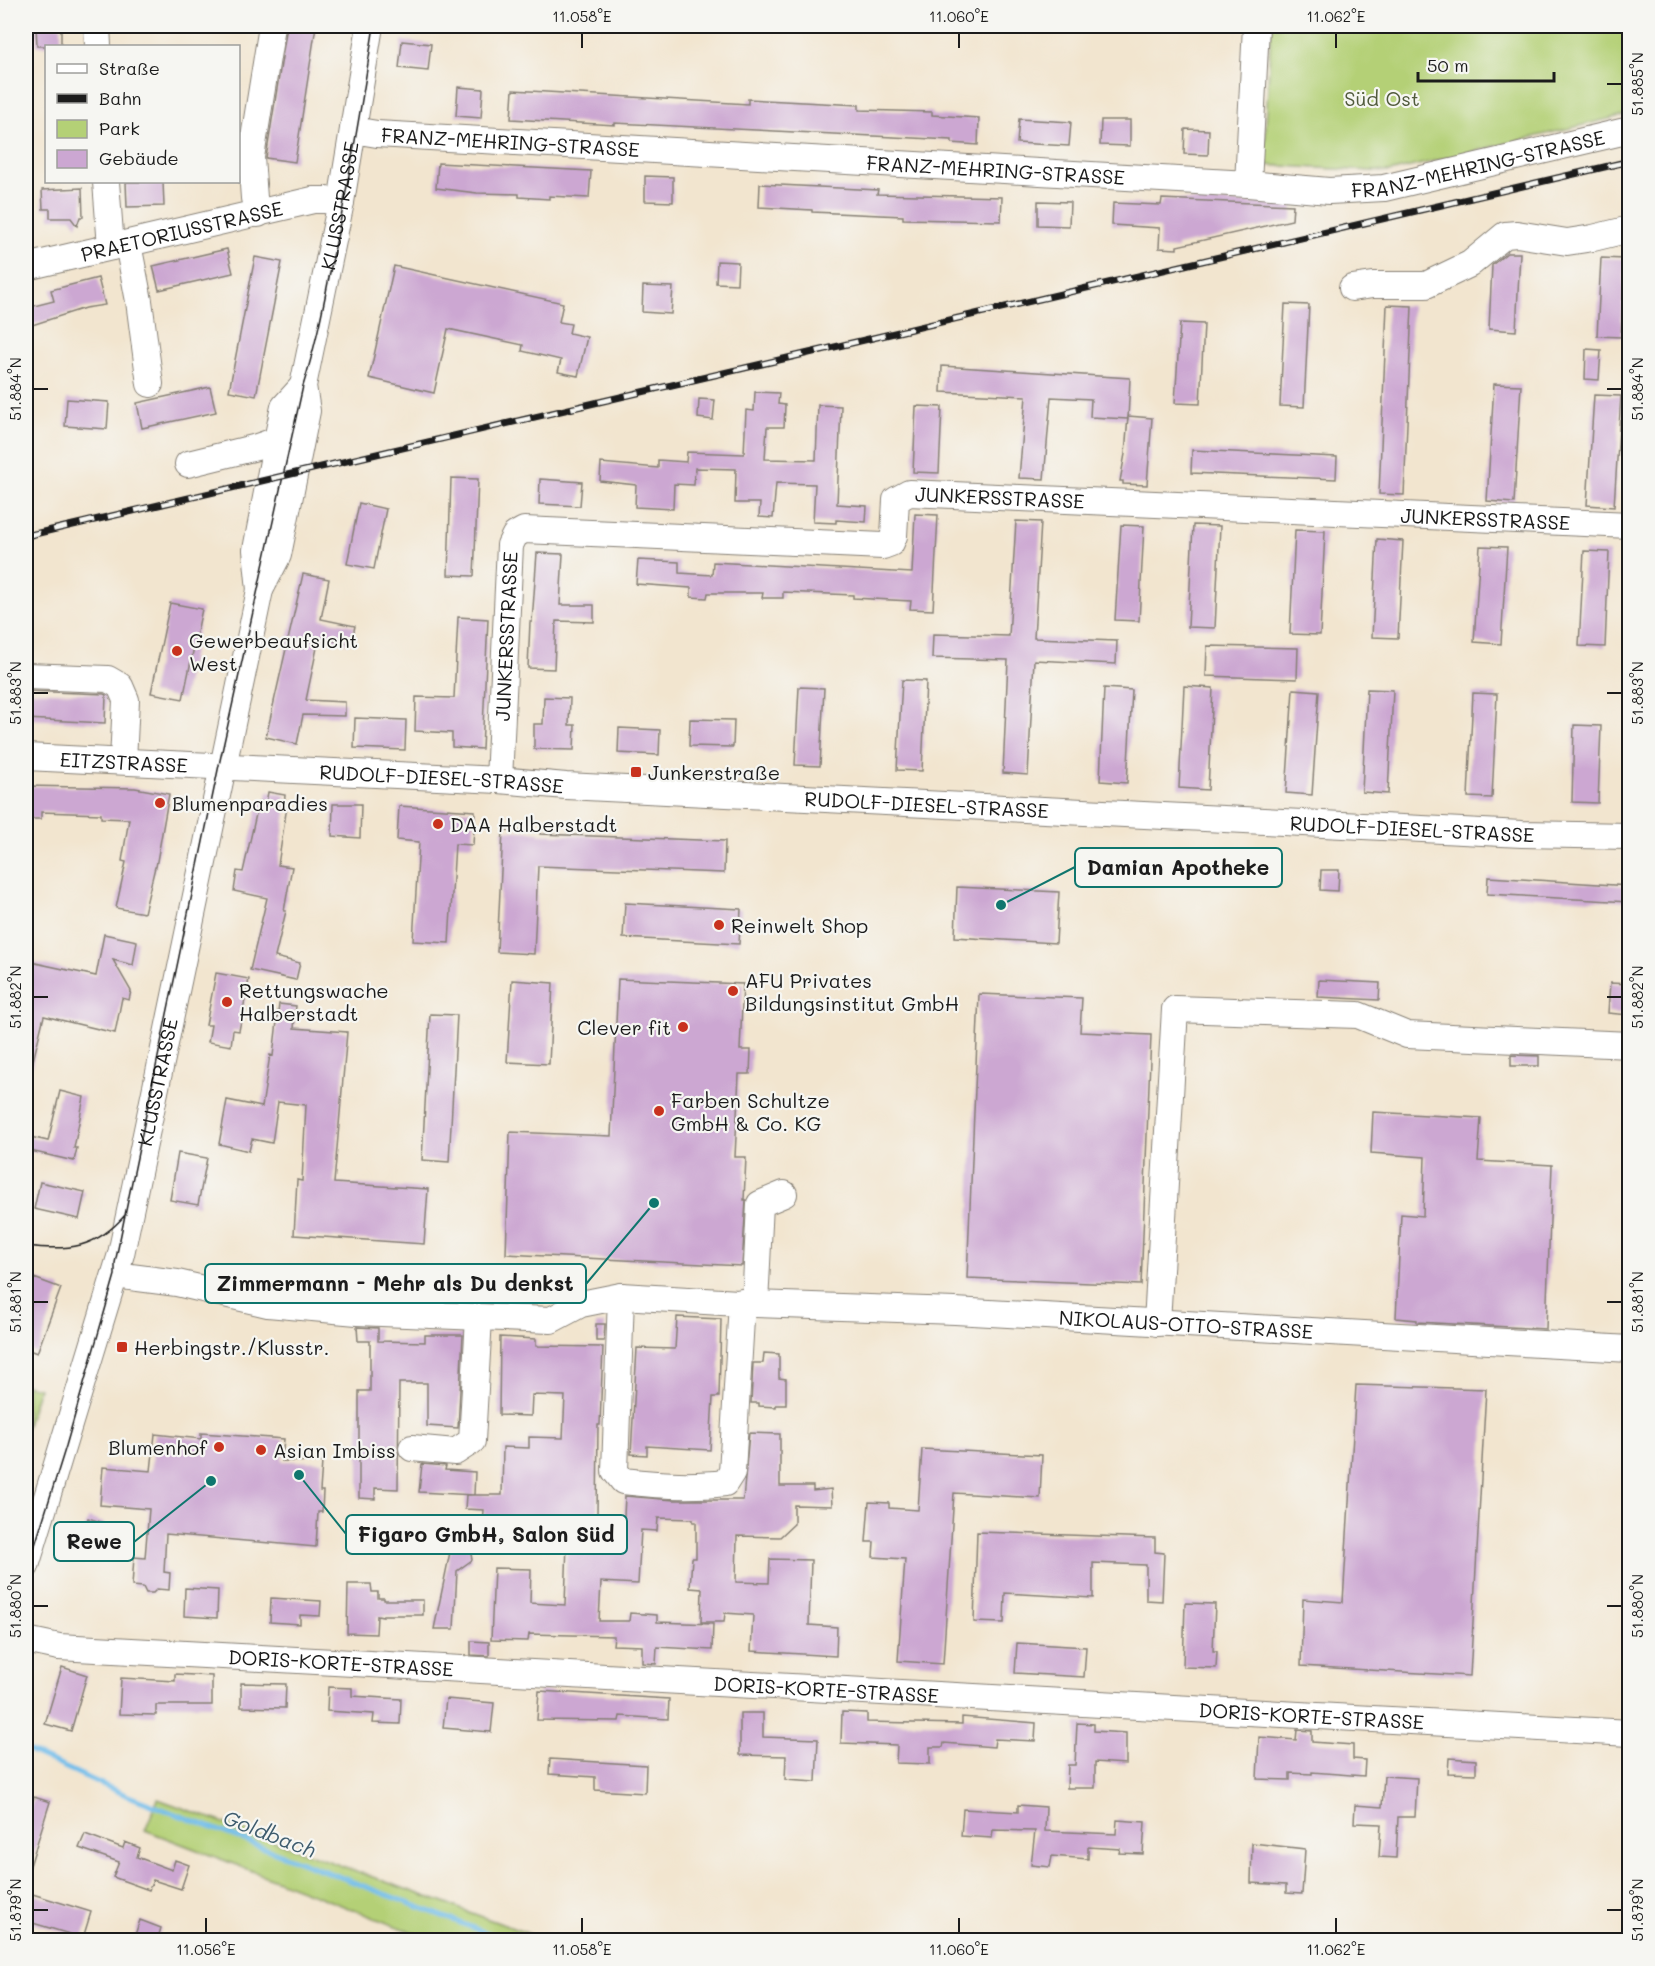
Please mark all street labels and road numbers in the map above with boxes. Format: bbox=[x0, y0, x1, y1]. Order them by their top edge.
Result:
street label: FRANZ-MEHRING-STRASSE bbox=[380, 121, 640, 162]
street label: FRANZ-MEHRING-STRASSE bbox=[1351, 123, 1607, 203]
street label: KLUSSTRASSE bbox=[314, 140, 364, 272]
street label: FRANZ-MEHRING-STRASSE bbox=[866, 149, 1126, 190]
street label: PRAETORIUSSTRASSE bbox=[78, 194, 285, 267]
street label: JUNKERSSTRASSE bbox=[914, 480, 1085, 514]
street label: JUNKERSSTRASSE bbox=[1400, 502, 1571, 535]
street label: JUNKERSSTRASSE bbox=[489, 551, 523, 722]
street label: EITZSTRASSE bbox=[59, 746, 188, 778]
street label: RUDOLF-DIESEL-STRASSE bbox=[319, 758, 565, 799]
street label: RUDOLF-DIESEL-STRASSE bbox=[804, 785, 1050, 823]
street label: RUDOLF-DIESEL-STRASSE bbox=[1289, 809, 1535, 847]
street label: KLUSSTRASSE bbox=[131, 1015, 183, 1148]
street label: NIKOLAUS-OTTO-STRASSE bbox=[1058, 1304, 1314, 1344]
street label: DORIS-KORTE-STRASSE bbox=[227, 1643, 454, 1682]
street label: DORIS-KORTE-STRASSE bbox=[713, 1670, 940, 1708]
street label: DORIS-KORTE-STRASSE bbox=[1198, 1696, 1425, 1735]

